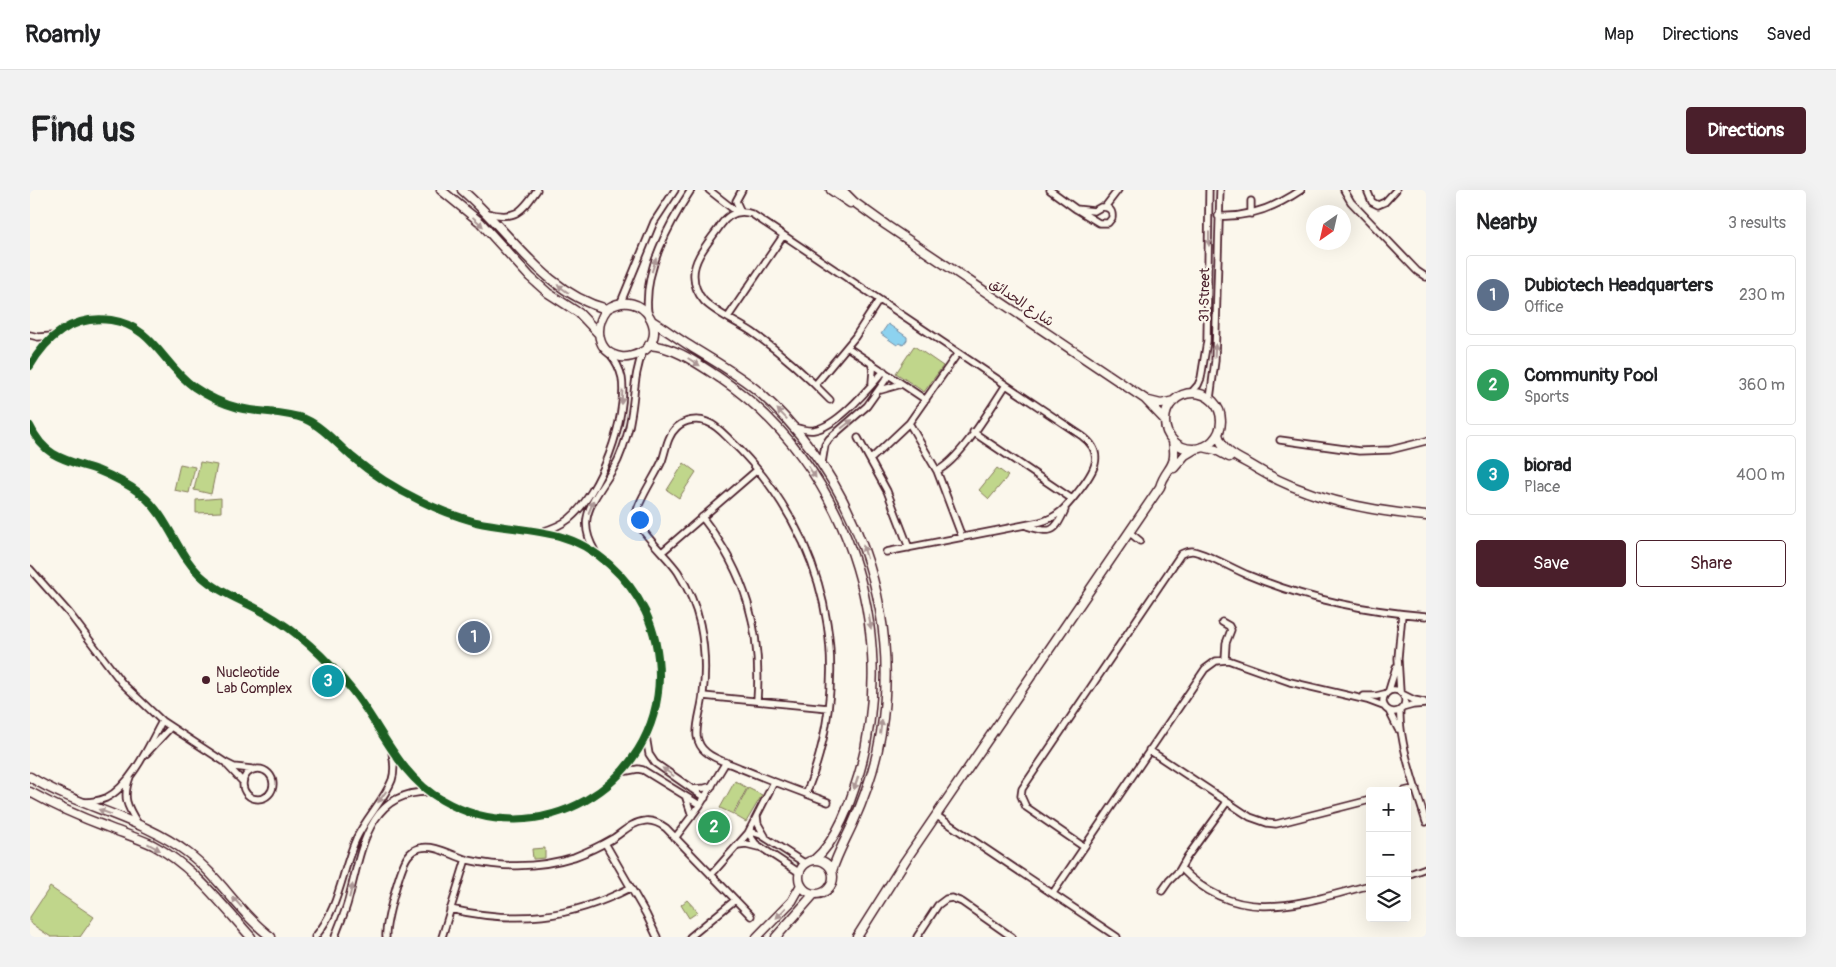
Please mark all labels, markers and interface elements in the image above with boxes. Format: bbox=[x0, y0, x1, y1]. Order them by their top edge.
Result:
text: Roamly bbox=[25, 20, 100, 49]
text: Map bbox=[1604, 23, 1634, 46]
text: Directions bbox=[1662, 23, 1738, 46]
text: Saved bbox=[1766, 23, 1811, 46]
button: Directions bbox=[1686, 107, 1806, 154]
text: Find us bbox=[30, 108, 135, 152]
north arrow bbox=[1306, 205, 1351, 250]
text: Nearby bbox=[1476, 209, 1537, 236]
text: 3 results bbox=[1728, 213, 1786, 233]
one-way arrow bbox=[472, 216, 485, 227]
one-way arrow bbox=[1205, 231, 1213, 247]
one-way arrow bbox=[651, 257, 659, 272]
street label: 31 Street bbox=[1196, 267, 1213, 322]
text: Dubiotech Headquarters bbox=[1524, 273, 1713, 297]
street label: شارع الحدائق bbox=[986, 275, 1057, 331]
one-way arrow bbox=[557, 283, 570, 294]
text: 1 bbox=[1490, 285, 1496, 305]
text: 230 m bbox=[1739, 285, 1785, 305]
text: Office bbox=[1524, 297, 1564, 317]
one-way arrow bbox=[1212, 343, 1220, 359]
one-way arrow bbox=[688, 357, 701, 366]
text: Community Pool bbox=[1524, 363, 1658, 387]
text: 2 bbox=[1489, 375, 1497, 395]
text: 360 m bbox=[1738, 375, 1785, 395]
text: Sports bbox=[1524, 387, 1569, 407]
one-way arrow bbox=[617, 390, 625, 406]
one-way arrow bbox=[776, 408, 788, 420]
one-way arrow bbox=[840, 418, 853, 429]
text: biorad bbox=[1524, 453, 1572, 477]
one-way arrow bbox=[807, 465, 817, 479]
text: 3 bbox=[1489, 465, 1497, 485]
text: 400 m bbox=[1736, 465, 1785, 485]
text: Place bbox=[1524, 477, 1560, 497]
one-way arrow bbox=[588, 500, 596, 514]
your location bbox=[627, 507, 653, 533]
button: Save bbox=[1476, 540, 1626, 587]
button: Share bbox=[1636, 540, 1786, 587]
one-way arrow bbox=[861, 544, 869, 559]
one-way arrow bbox=[866, 615, 874, 631]
pin: 1 bbox=[458, 618, 490, 656]
pin: 3 bbox=[312, 662, 344, 700]
place label: Nucleotide Lab Complex bbox=[216, 664, 292, 697]
marker: Nucleotide Lab Complex bbox=[200, 674, 212, 686]
one-way arrow bbox=[877, 718, 885, 734]
one-way arrow bbox=[661, 767, 675, 777]
one-way arrow bbox=[851, 775, 859, 790]
map controls bbox=[1366, 787, 1411, 922]
button: + bbox=[1366, 787, 1411, 832]
one-way arrow bbox=[377, 790, 387, 804]
one-way arrow bbox=[97, 808, 112, 816]
pin: 2 bbox=[698, 808, 730, 846]
button: − bbox=[1366, 832, 1411, 877]
one-way arrow bbox=[148, 842, 161, 851]
button: layers bbox=[1366, 877, 1411, 922]
one-way arrow bbox=[347, 883, 355, 898]
one-way arrow bbox=[231, 896, 242, 909]
one-way arrow bbox=[775, 906, 787, 918]

